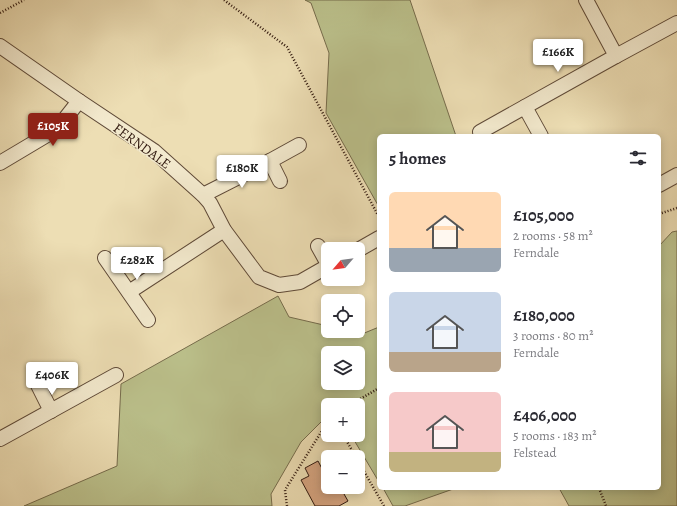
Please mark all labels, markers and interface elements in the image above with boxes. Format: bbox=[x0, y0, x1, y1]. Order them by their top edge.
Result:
pin: £166K bbox=[530, 39, 586, 73]
text: £166K bbox=[542, 43, 574, 60]
pin: £105K bbox=[25, 113, 81, 147]
text: £105K bbox=[37, 117, 69, 134]
street label: FERNDALE bbox=[109, 119, 175, 173]
text: 5 homes bbox=[389, 147, 446, 170]
icon: filters bbox=[627, 147, 649, 169]
pin: £180K bbox=[214, 155, 270, 189]
text: £180K bbox=[226, 159, 258, 176]
text: £105,000 bbox=[513, 204, 574, 227]
icon: home bbox=[421, 208, 469, 256]
text: 2 rooms · 58 m² bbox=[513, 227, 593, 244]
north arrow bbox=[321, 242, 365, 286]
map controls bbox=[321, 242, 365, 494]
text: Ferndale bbox=[513, 244, 559, 261]
pin: £282K bbox=[109, 247, 165, 281]
text: £282K bbox=[120, 251, 154, 268]
button: locate bbox=[321, 294, 365, 338]
text: £180,000 bbox=[513, 304, 575, 327]
icon: home bbox=[421, 308, 469, 356]
text: 3 rooms · 80 m² bbox=[513, 327, 593, 344]
text: Ferndale bbox=[513, 344, 559, 361]
button: layers bbox=[321, 346, 365, 390]
pin: £406K bbox=[24, 362, 80, 396]
text: £406K bbox=[35, 366, 69, 383]
button: + bbox=[321, 398, 365, 442]
text: £406,000 bbox=[513, 404, 577, 427]
icon: home bbox=[421, 408, 469, 456]
text: 5 rooms · 183 m² bbox=[513, 427, 597, 444]
text: Felstead bbox=[513, 444, 556, 461]
button: − bbox=[321, 450, 365, 494]

